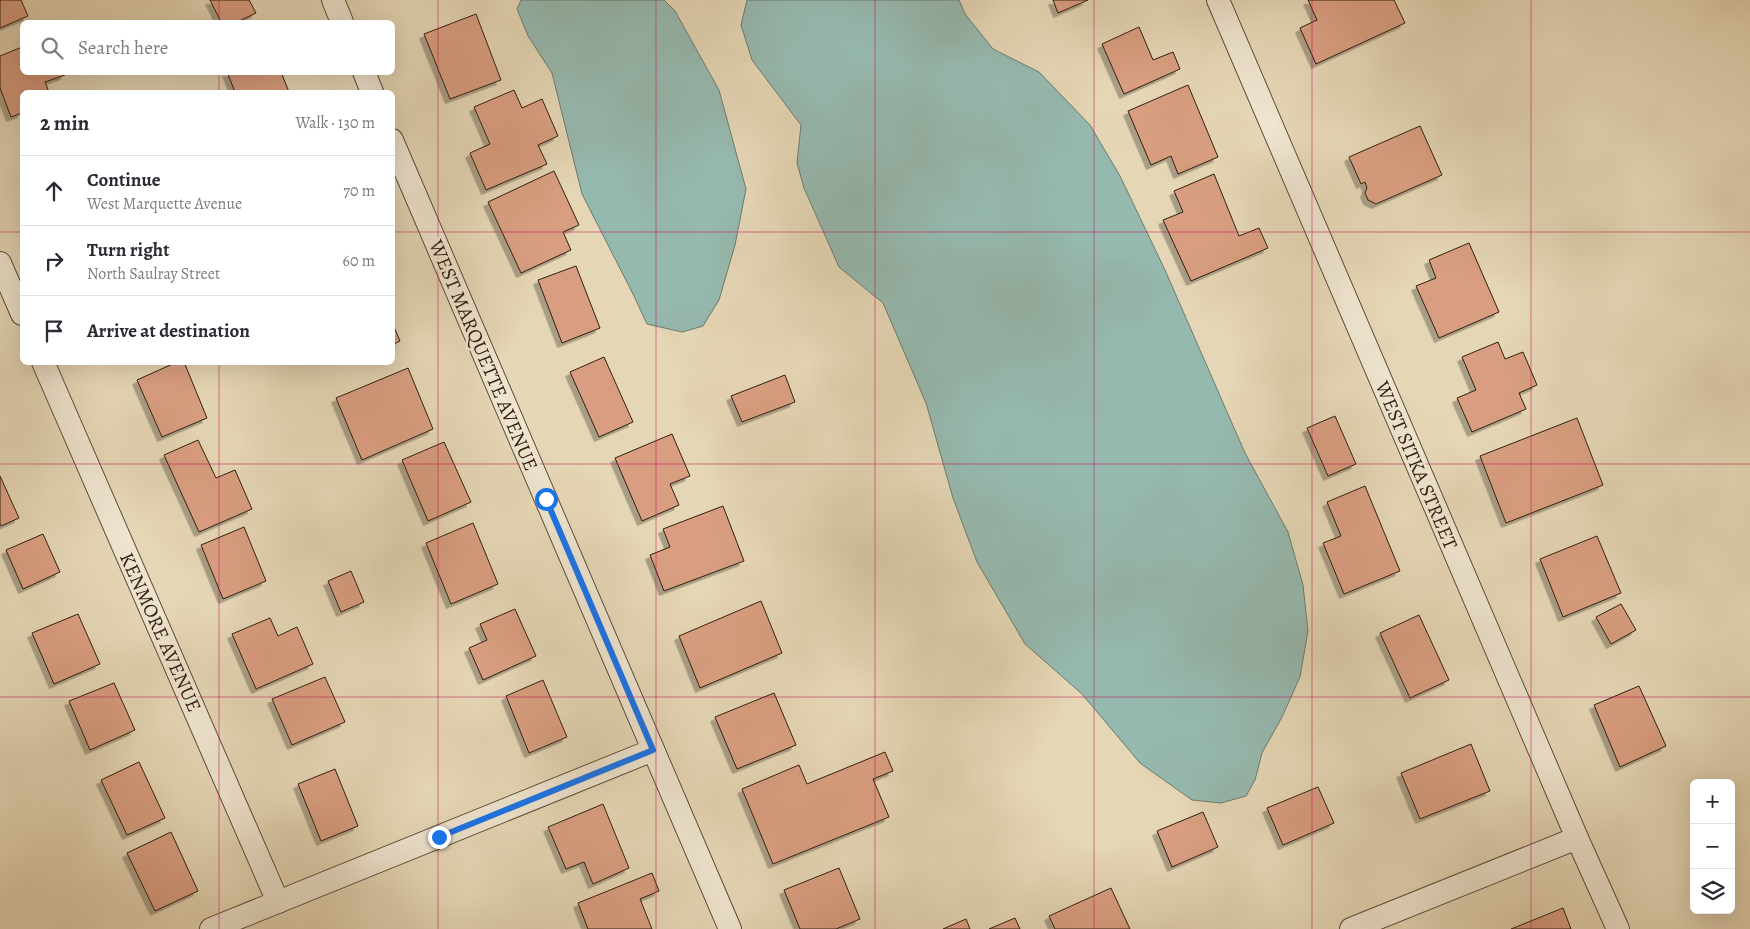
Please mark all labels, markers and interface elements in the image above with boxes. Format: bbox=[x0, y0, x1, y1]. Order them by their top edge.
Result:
search box bbox=[20, 20, 395, 75]
icon: search bbox=[38, 34, 66, 62]
text: Search here bbox=[78, 35, 168, 61]
text: 2 min bbox=[40, 109, 89, 137]
text: Walk · 130 m bbox=[295, 112, 375, 134]
text: Continue bbox=[87, 167, 161, 193]
icon: ahead bbox=[40, 177, 68, 205]
text: 70 m bbox=[343, 180, 375, 202]
text: West Marquette Avenue bbox=[87, 193, 242, 215]
street label: WEST MARQUETTE AVENUE bbox=[422, 235, 545, 475]
text: Turn right bbox=[87, 237, 169, 263]
icon: right bbox=[40, 247, 68, 275]
text: 60 m bbox=[343, 250, 375, 272]
text: North Saulray Street bbox=[87, 263, 220, 285]
icon: arrive bbox=[40, 317, 68, 345]
text: Arrive at destination bbox=[87, 318, 250, 344]
street label: WEST SITKA STREET bbox=[1368, 376, 1464, 554]
route start bbox=[535, 488, 558, 511]
street label: KENMORE AVENUE bbox=[113, 548, 208, 716]
map controls bbox=[1690, 779, 1735, 914]
button: + bbox=[1690, 779, 1735, 824]
button: − bbox=[1690, 824, 1735, 869]
route end bbox=[428, 826, 451, 849]
button: layers bbox=[1690, 869, 1735, 914]

